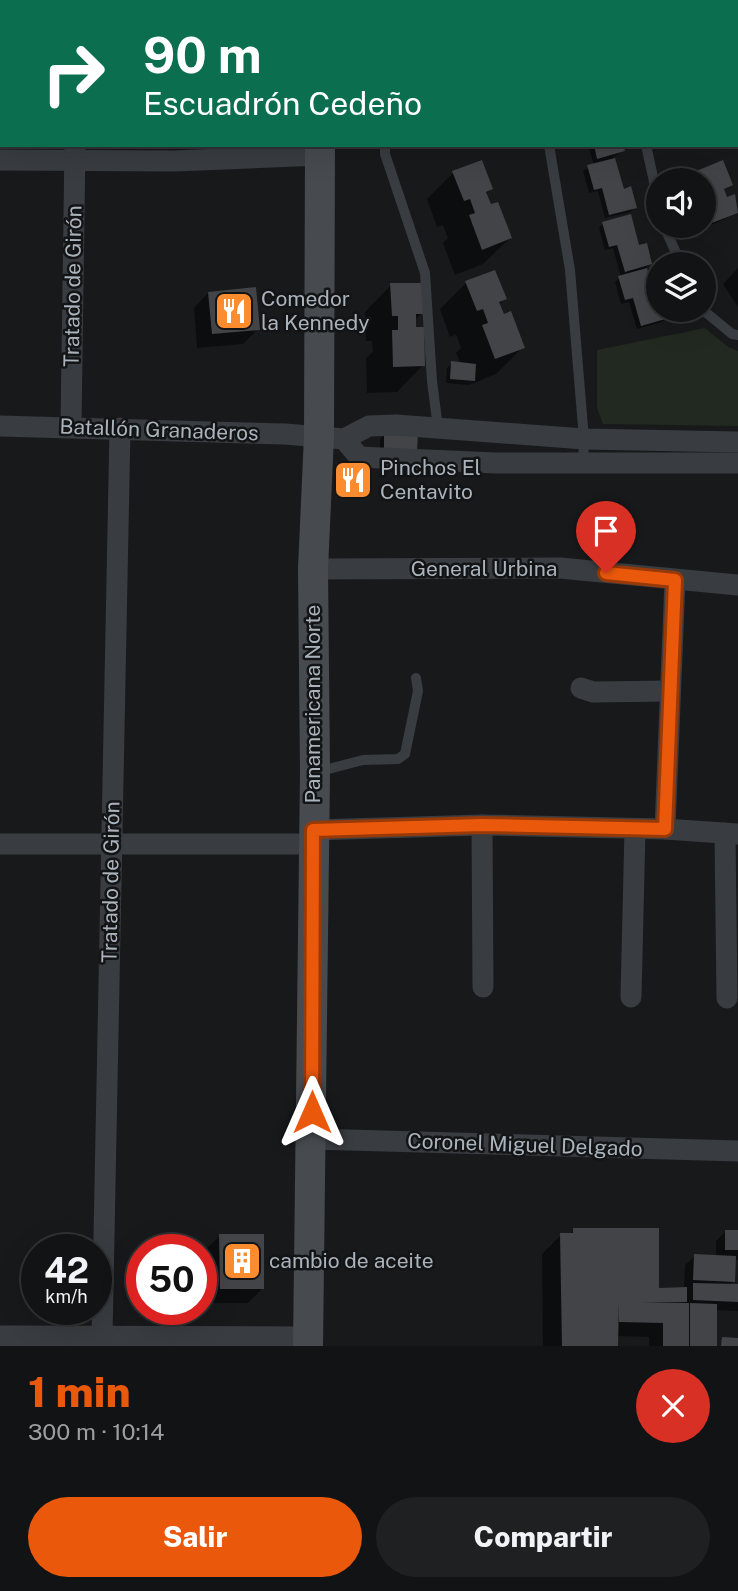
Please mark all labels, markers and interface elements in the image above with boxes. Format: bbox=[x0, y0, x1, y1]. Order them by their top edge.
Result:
text: 90 m bbox=[143, 26, 262, 84]
icon: right bbox=[28, 28, 119, 119]
text: Escuadrón Cedeño bbox=[143, 85, 422, 122]
map controls bbox=[646, 168, 716, 322]
button: sound bbox=[646, 168, 716, 238]
street label: Tratado de Girón bbox=[59, 205, 86, 367]
button: layers bbox=[646, 252, 716, 322]
place label: Comedor la Kennedy bbox=[261, 286, 370, 335]
restaurant icon: Comedor la Kennedy bbox=[213, 290, 255, 332]
street label: Batallón Granaderos bbox=[59, 414, 259, 445]
place label: Pinchos El Centavito bbox=[380, 455, 481, 504]
restaurant icon: Pinchos El Centavito bbox=[332, 459, 374, 501]
pin bbox=[576, 501, 636, 573]
icon: arrive bbox=[587, 512, 625, 550]
street label: General Urbina bbox=[411, 556, 557, 581]
street label: Panamericana Norte bbox=[300, 605, 325, 803]
street label: Tratado de Girón bbox=[97, 801, 124, 963]
position arrow bbox=[275, 1075, 349, 1149]
street label: Coronel Miguel Delgado bbox=[407, 1128, 643, 1161]
speed limit sign: 50 bbox=[126, 1234, 217, 1325]
building icon: cambio de aceite bbox=[221, 1240, 263, 1282]
place label: cambio de aceite bbox=[269, 1248, 434, 1273]
text: 42 bbox=[44, 1250, 89, 1291]
text: km/h bbox=[45, 1286, 88, 1307]
text: 1 min bbox=[28, 1367, 131, 1416]
button: close bbox=[636, 1369, 710, 1443]
text: 300 m · 10:14 bbox=[28, 1418, 165, 1445]
button: Salir bbox=[28, 1497, 362, 1577]
button: Compartir bbox=[376, 1497, 710, 1577]

